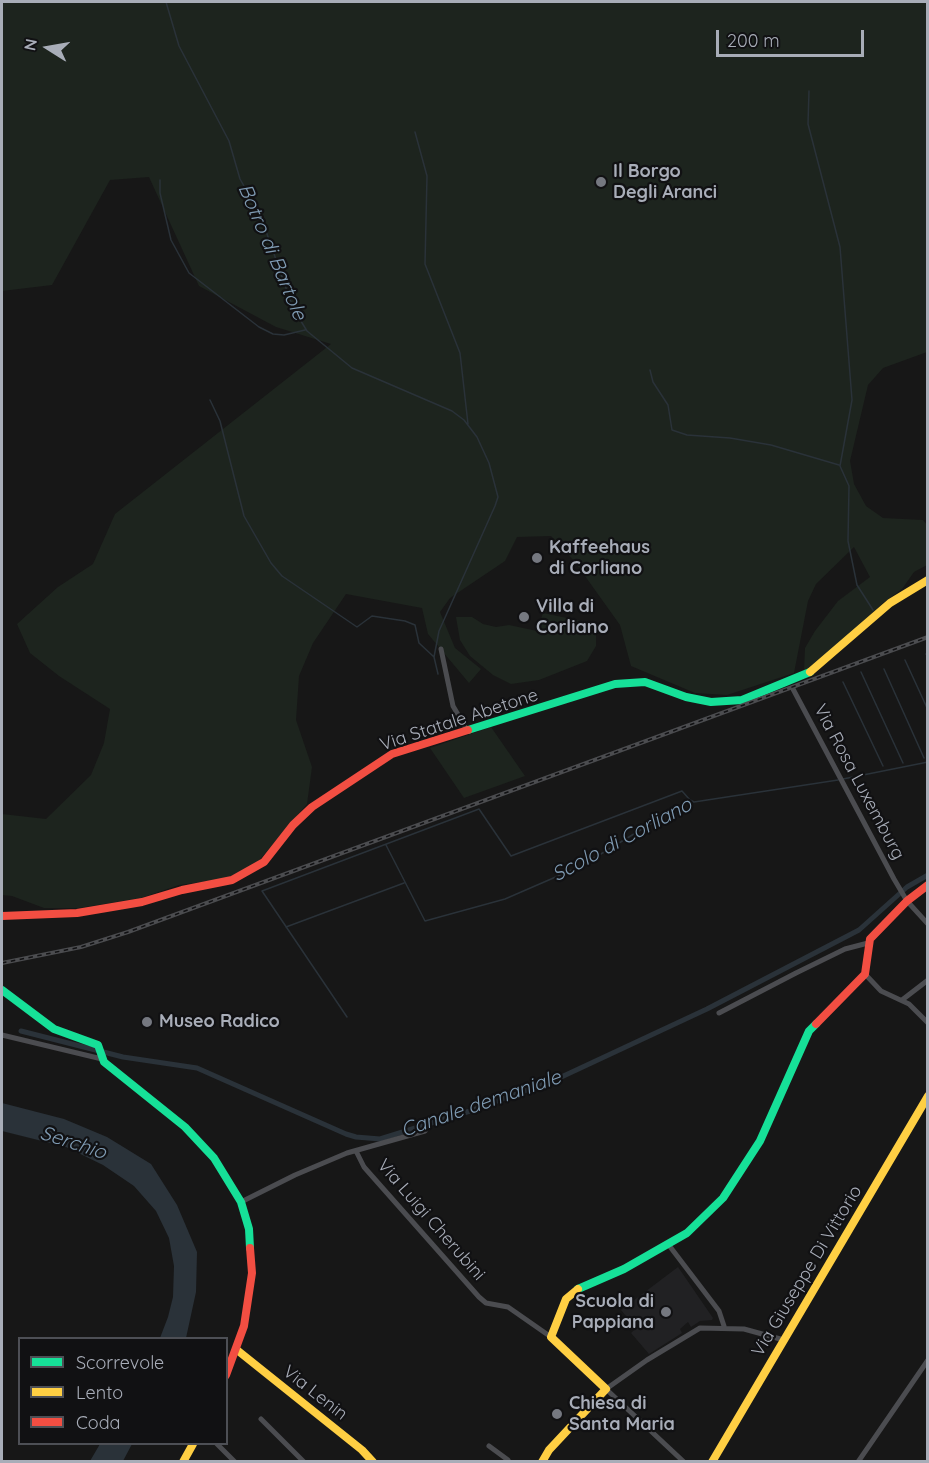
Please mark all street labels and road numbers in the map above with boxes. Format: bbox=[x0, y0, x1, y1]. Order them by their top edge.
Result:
street label: Via Statale Abetone bbox=[377, 684, 541, 756]
street label: Via Rosa Luxemburg bbox=[809, 701, 909, 863]
street label: Via Luigi Cherubini bbox=[372, 1155, 490, 1285]
street label: Via Giuseppe Di Vittorio bbox=[747, 1181, 867, 1361]
street label: Via Lenin bbox=[278, 1361, 352, 1425]

